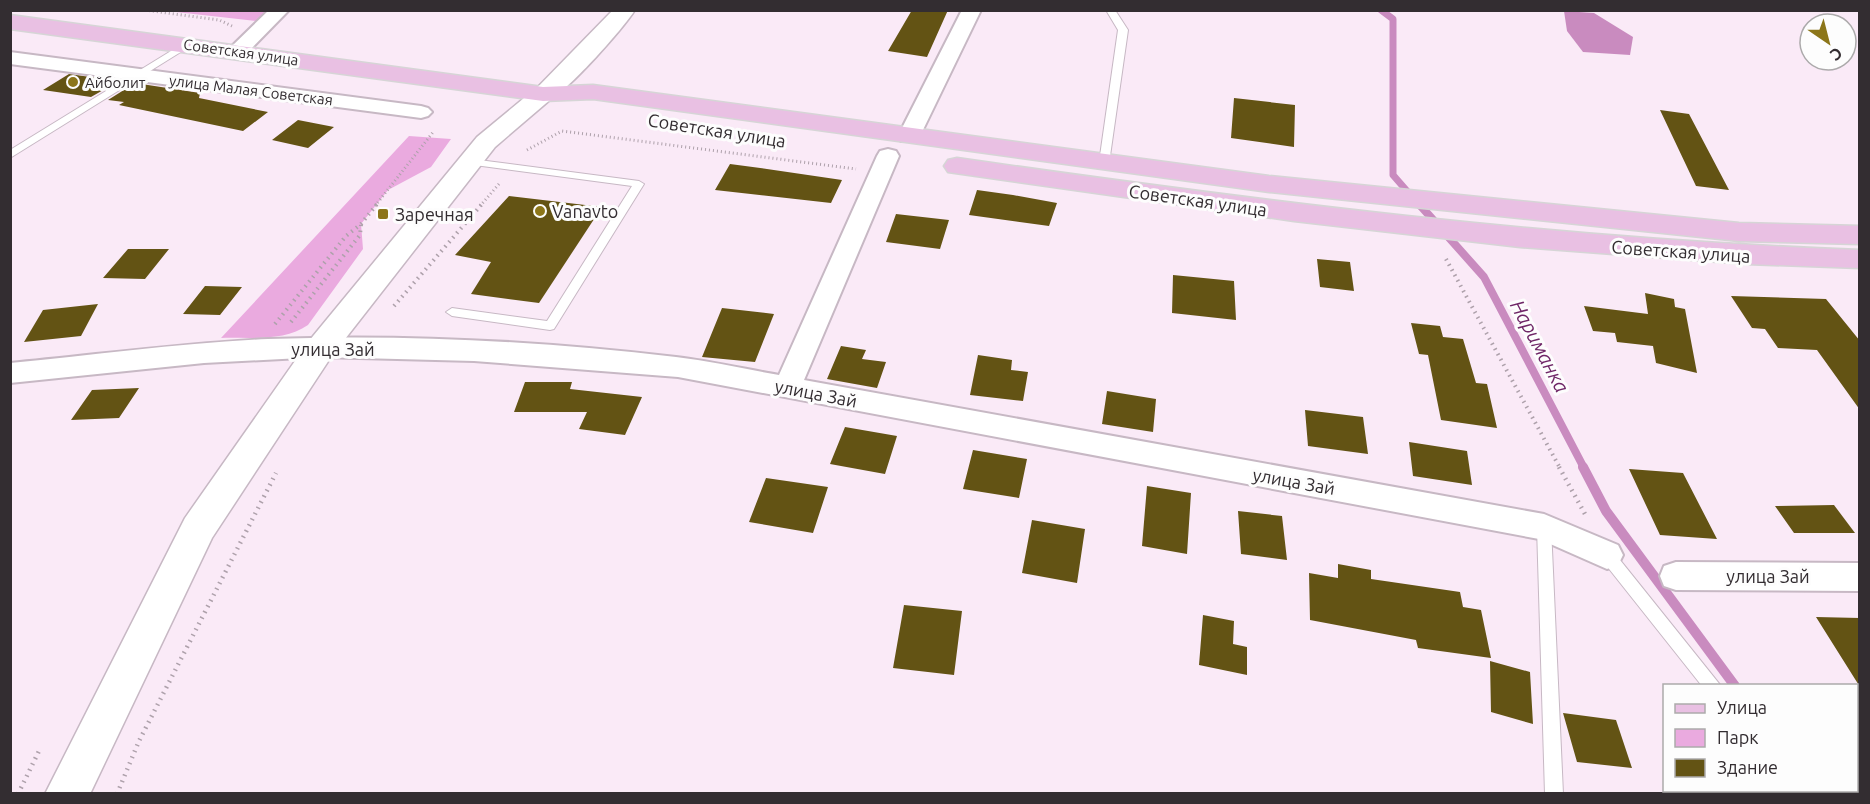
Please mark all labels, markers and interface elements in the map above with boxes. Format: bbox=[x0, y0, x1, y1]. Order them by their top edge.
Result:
north arrow bbox=[1798, 12, 1858, 72]
street label: Советская улица bbox=[182, 36, 300, 68]
text: С bbox=[1827, 44, 1846, 65]
street label: улица Малая Советская bbox=[168, 72, 334, 108]
place label: Айболит bbox=[85, 74, 146, 91]
marker: Айболит bbox=[66, 75, 80, 89]
street label: Советская улица bbox=[647, 109, 787, 151]
street label: Советская улица bbox=[1128, 180, 1268, 220]
place label: Vanavto bbox=[552, 201, 618, 221]
place label: Заречная bbox=[395, 204, 474, 224]
marker: Vanavto bbox=[533, 204, 547, 218]
marker: Заречная bbox=[376, 207, 390, 221]
street label: Советская улица bbox=[1611, 236, 1751, 266]
water label: Нариманка bbox=[1506, 296, 1574, 396]
street label: улица Зай bbox=[291, 339, 375, 359]
street label: улица Зай bbox=[773, 375, 859, 411]
street label: улица Зай bbox=[1251, 464, 1337, 498]
street label: улица Зай bbox=[1726, 566, 1810, 586]
legend bbox=[1663, 684, 1858, 792]
text: Улица bbox=[1717, 697, 1767, 717]
text: Парк bbox=[1717, 727, 1758, 747]
text: Здание bbox=[1717, 757, 1778, 777]

